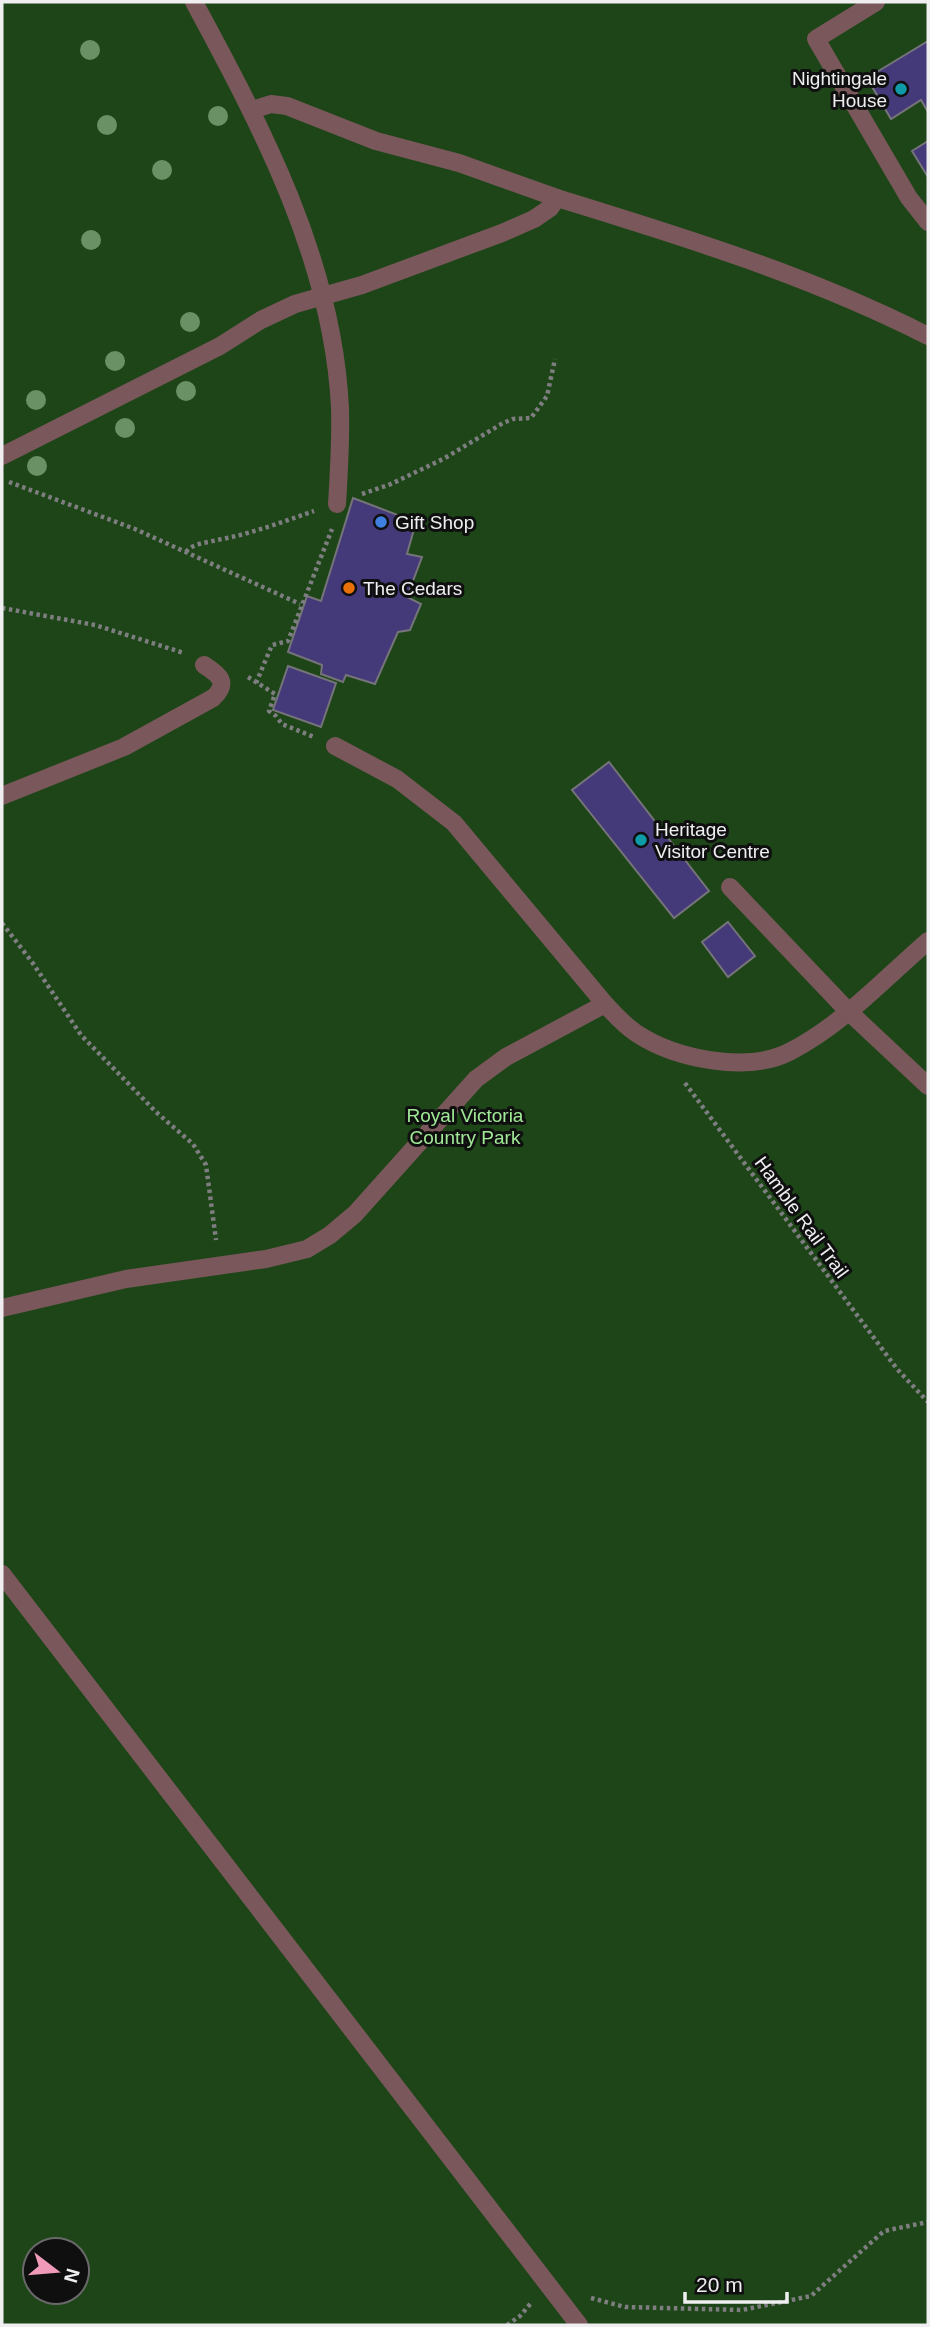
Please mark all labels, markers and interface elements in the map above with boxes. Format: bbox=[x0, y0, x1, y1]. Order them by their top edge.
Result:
place label: Nightingale House bbox=[792, 68, 887, 111]
marker: Nightingale House bbox=[893, 81, 909, 97]
place label: Gift Shop bbox=[395, 512, 474, 533]
marker: Gift Shop bbox=[373, 514, 389, 530]
place label: The Cedars bbox=[363, 578, 462, 599]
marker: The Cedars bbox=[341, 580, 357, 596]
place label: Heritage Visitor Centre bbox=[655, 819, 770, 862]
marker: Heritage Visitor Centre bbox=[633, 832, 649, 848]
park label: Royal Victoria Country Park bbox=[407, 1105, 524, 1148]
street label: Hamble Rail Trail bbox=[751, 1153, 853, 1282]
north arrow bbox=[21, 2236, 91, 2306]
scale bar bbox=[685, 2260, 786, 2304]
text: N bbox=[60, 2266, 84, 2285]
text: 20 m bbox=[696, 2273, 743, 2296]

